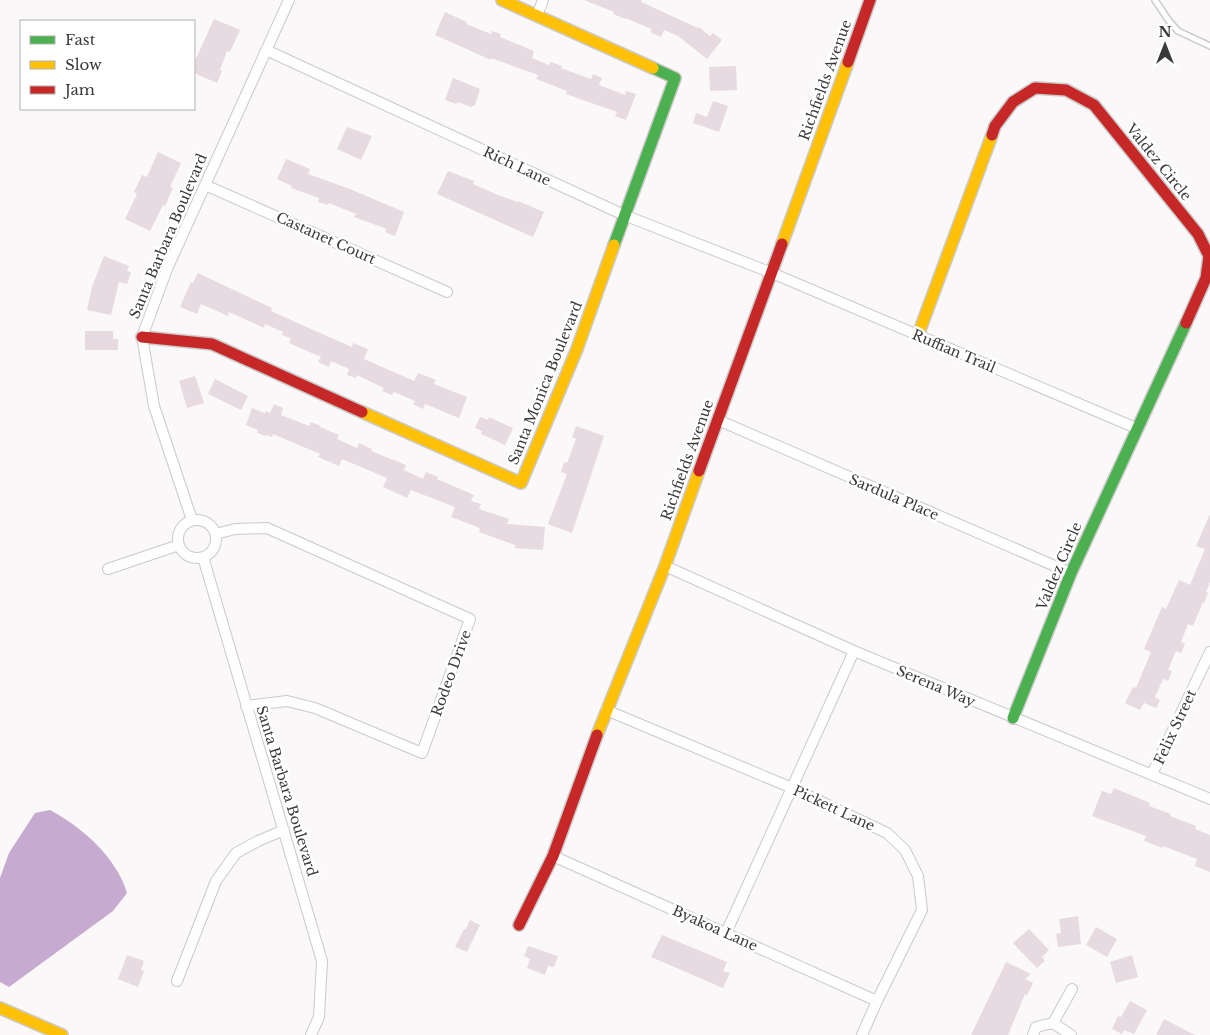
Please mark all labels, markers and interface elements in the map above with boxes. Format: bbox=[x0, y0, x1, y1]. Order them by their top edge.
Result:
street label: Richfields Avenue bbox=[795, 17, 855, 143]
legend bbox=[20, 20, 195, 110]
north arrow bbox=[1140, 20, 1190, 70]
text: N bbox=[1158, 23, 1172, 41]
text: Fast bbox=[65, 30, 96, 49]
text: Slow bbox=[65, 55, 102, 74]
text: Jam bbox=[63, 80, 95, 99]
street label: Valdez Circle bbox=[1122, 119, 1196, 204]
street label: Rich Lane bbox=[480, 143, 554, 189]
street label: Santa Barbara Boulevard bbox=[125, 150, 211, 321]
street label: Castanet Court bbox=[273, 208, 379, 268]
street label: Santa Monica Boulevard bbox=[504, 298, 586, 467]
street label: Ruffian Trail bbox=[910, 325, 999, 377]
street label: Richfields Avenue bbox=[657, 397, 717, 523]
street label: Sardula Place bbox=[846, 470, 942, 524]
street label: Valdez Circle bbox=[1032, 519, 1086, 614]
street label: Rodeo Drive bbox=[427, 627, 475, 719]
street label: Serena Way bbox=[894, 661, 978, 711]
street label: Felix Street bbox=[1150, 686, 1200, 767]
street label: Santa Barbara Boulevard bbox=[252, 703, 322, 879]
street label: Pickett Lane bbox=[790, 781, 878, 835]
street label: Byakoa Lane bbox=[670, 901, 760, 955]

